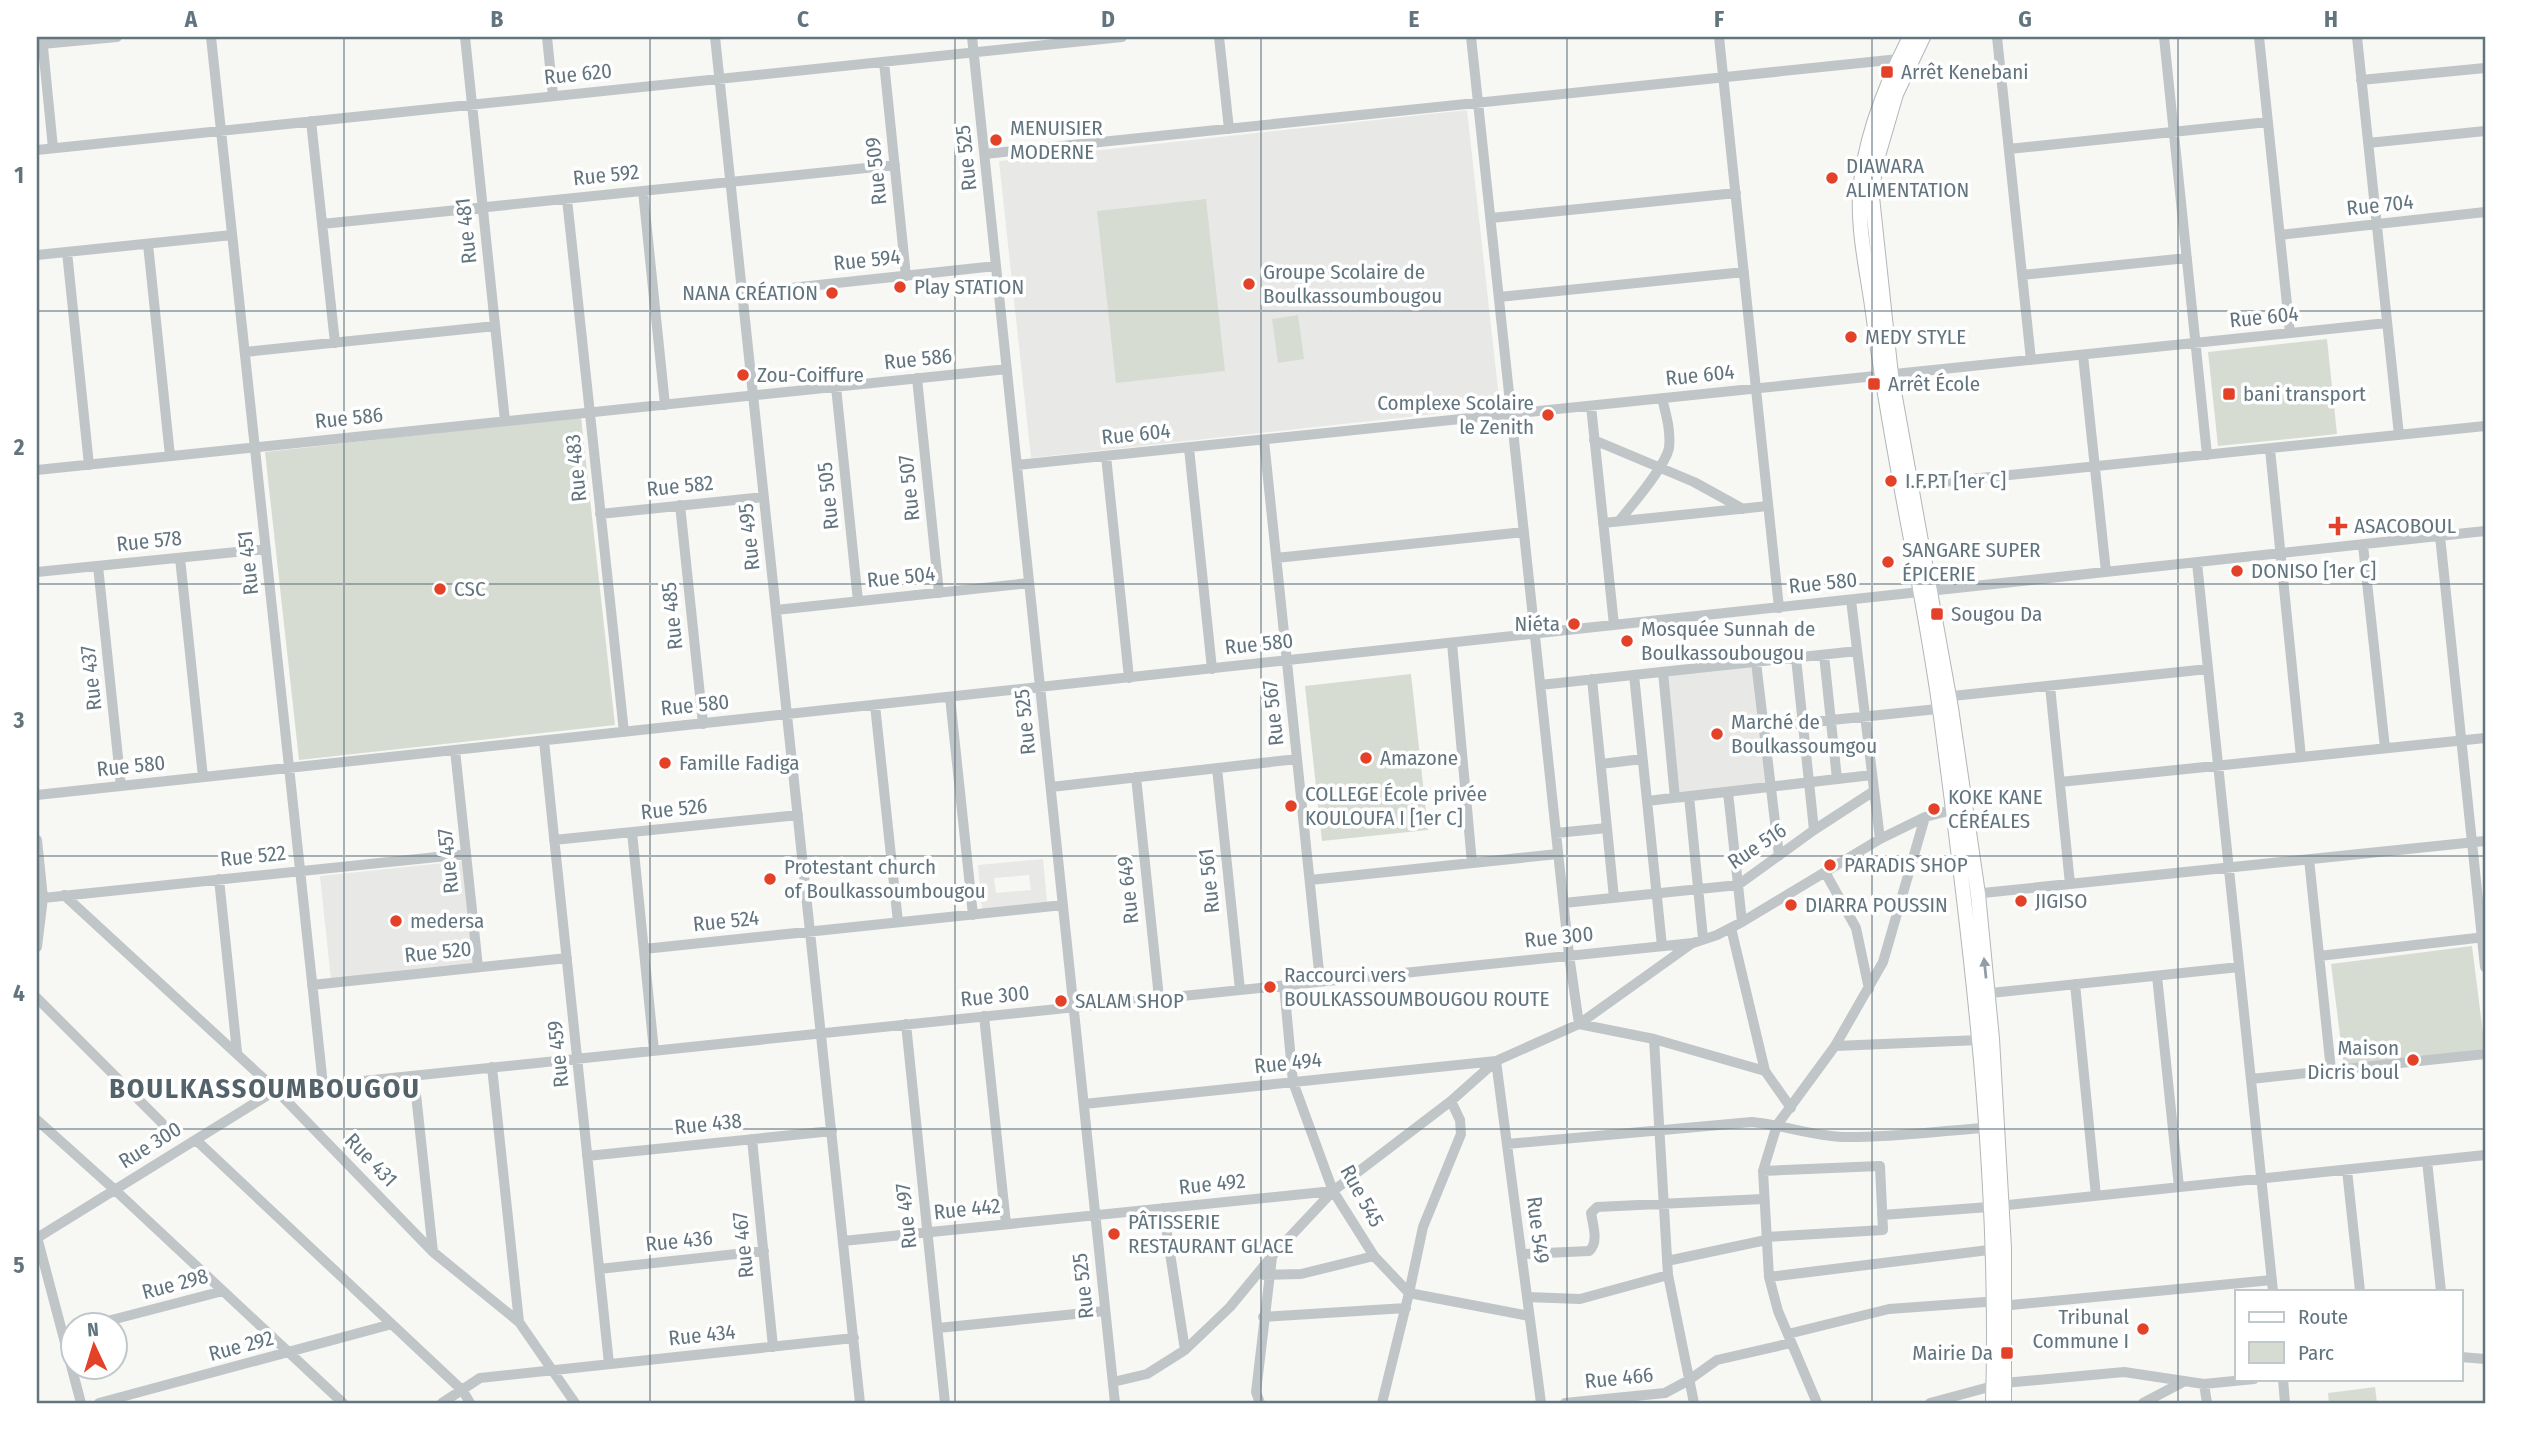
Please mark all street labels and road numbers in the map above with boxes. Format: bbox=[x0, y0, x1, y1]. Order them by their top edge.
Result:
street label: Rue 620 bbox=[543, 58, 613, 90]
street label: Rue 525 bbox=[950, 124, 982, 192]
street label: Rue 509 bbox=[859, 136, 893, 206]
street label: Rue 592 bbox=[572, 159, 640, 191]
street label: Rue 704 bbox=[2345, 189, 2415, 221]
street label: Rue 481 bbox=[450, 197, 482, 265]
street label: Rue 594 bbox=[832, 244, 902, 276]
street label: Rue 604 bbox=[2228, 300, 2300, 334]
street label: Rue 586 bbox=[883, 343, 953, 375]
street label: Rue 604 bbox=[1664, 358, 1736, 392]
street label: Rue 586 bbox=[314, 402, 384, 434]
street label: Rue 604 bbox=[1100, 417, 1172, 451]
street label: Rue 483 bbox=[560, 433, 592, 503]
street label: Rue 507 bbox=[893, 454, 925, 522]
street label: Rue 505 bbox=[812, 461, 844, 531]
street label: Rue 582 bbox=[645, 470, 715, 502]
street label: Rue 495 bbox=[733, 502, 765, 572]
street label: Rue 578 bbox=[115, 525, 183, 557]
street label: Rue 451 bbox=[232, 530, 264, 596]
street label: Rue 504 bbox=[866, 560, 936, 594]
street label: Rue 580 bbox=[1787, 566, 1859, 600]
street label: Rue 485 bbox=[656, 581, 688, 651]
street label: Rue 580 bbox=[1223, 627, 1295, 661]
street label: Rue 437 bbox=[75, 644, 107, 712]
street label: Rue 567 bbox=[1257, 679, 1289, 747]
street label: Rue 580 bbox=[659, 688, 731, 722]
street label: Rue 525 bbox=[1009, 688, 1041, 756]
street label: Rue 580 bbox=[95, 749, 167, 783]
street label: Rue 526 bbox=[639, 793, 709, 825]
street label: Rue 516 bbox=[1723, 817, 1791, 875]
street label: Rue 457 bbox=[432, 827, 464, 895]
street label: Rue 522 bbox=[219, 840, 287, 872]
street label: Rue 561 bbox=[1193, 847, 1225, 915]
street label: Rue 649 bbox=[1112, 855, 1144, 925]
street label: Rue 524 bbox=[692, 905, 760, 937]
street label: Rue 300 bbox=[1523, 920, 1595, 954]
street label: Rue 520 bbox=[403, 936, 473, 968]
street label: Rue 300 bbox=[959, 979, 1031, 1013]
street label: Rue 459 bbox=[542, 1019, 574, 1089]
street label: Rue 494 bbox=[1253, 1047, 1323, 1079]
street label: Rue 438 bbox=[673, 1108, 743, 1140]
street label: Rue 300 bbox=[114, 1116, 186, 1174]
street label: Rue 431 bbox=[339, 1128, 403, 1192]
street label: Rue 545 bbox=[1334, 1160, 1390, 1232]
street label: Rue 492 bbox=[1178, 1168, 1246, 1200]
street label: Rue 497 bbox=[890, 1182, 922, 1250]
street label: Rue 442 bbox=[932, 1193, 1002, 1225]
street label: Rue 549 bbox=[1521, 1195, 1555, 1265]
street label: Rue 467 bbox=[727, 1211, 759, 1279]
street label: Rue 436 bbox=[644, 1225, 714, 1257]
street label: Rue 525 bbox=[1067, 1252, 1099, 1320]
street label: Rue 298 bbox=[139, 1263, 211, 1305]
street label: Rue 434 bbox=[667, 1319, 737, 1351]
street label: Rue 292 bbox=[206, 1325, 276, 1367]
street label: Rue 466 bbox=[1583, 1361, 1655, 1395]

